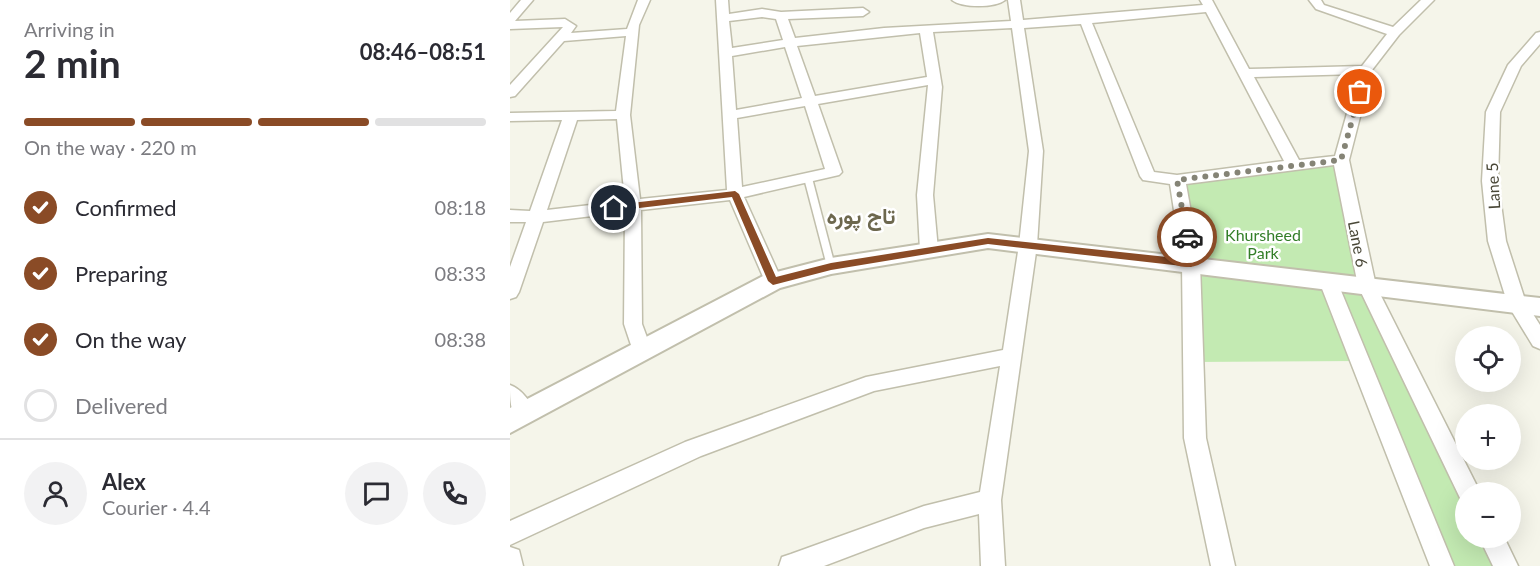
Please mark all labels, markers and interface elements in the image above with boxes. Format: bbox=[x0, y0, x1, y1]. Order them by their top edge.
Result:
text: Arriving in bbox=[24, 17, 115, 41]
text: 08:46–08:51 bbox=[360, 38, 486, 65]
text: 2 min bbox=[24, 40, 121, 86]
pin bbox=[1334, 66, 1385, 117]
icon: bag bbox=[1343, 75, 1376, 108]
text: On the way · 220 m bbox=[24, 135, 197, 159]
street label: Lane 5 bbox=[1482, 162, 1503, 210]
pin bbox=[588, 182, 639, 233]
icon: check bbox=[24, 191, 57, 224]
icon: home bbox=[597, 191, 630, 224]
text: Confirmed bbox=[75, 194, 177, 221]
text: 08:18 bbox=[435, 195, 486, 219]
district label: تاج پورہ bbox=[826, 202, 896, 232]
courier bbox=[1157, 207, 1217, 267]
street label: Lane 6 bbox=[1345, 219, 1372, 269]
icon: car bbox=[1171, 221, 1204, 254]
park label: Khursheed Park bbox=[1225, 225, 1301, 262]
icon: check bbox=[24, 257, 57, 290]
text: Preparing bbox=[75, 260, 167, 287]
text: 08:33 bbox=[435, 261, 486, 285]
icon: check bbox=[24, 323, 57, 356]
text: On the way bbox=[75, 326, 186, 353]
map controls bbox=[1455, 326, 1521, 548]
button: locate bbox=[1455, 326, 1521, 392]
text: 08:38 bbox=[435, 327, 486, 351]
text: Delivered bbox=[75, 392, 168, 419]
button: + bbox=[1455, 404, 1521, 470]
button: person bbox=[24, 462, 87, 525]
button: chat bbox=[345, 462, 408, 525]
button: phone bbox=[423, 462, 486, 525]
text: Alex bbox=[102, 468, 146, 495]
button: − bbox=[1455, 482, 1521, 548]
text: Courier · 4.4 bbox=[102, 495, 211, 519]

